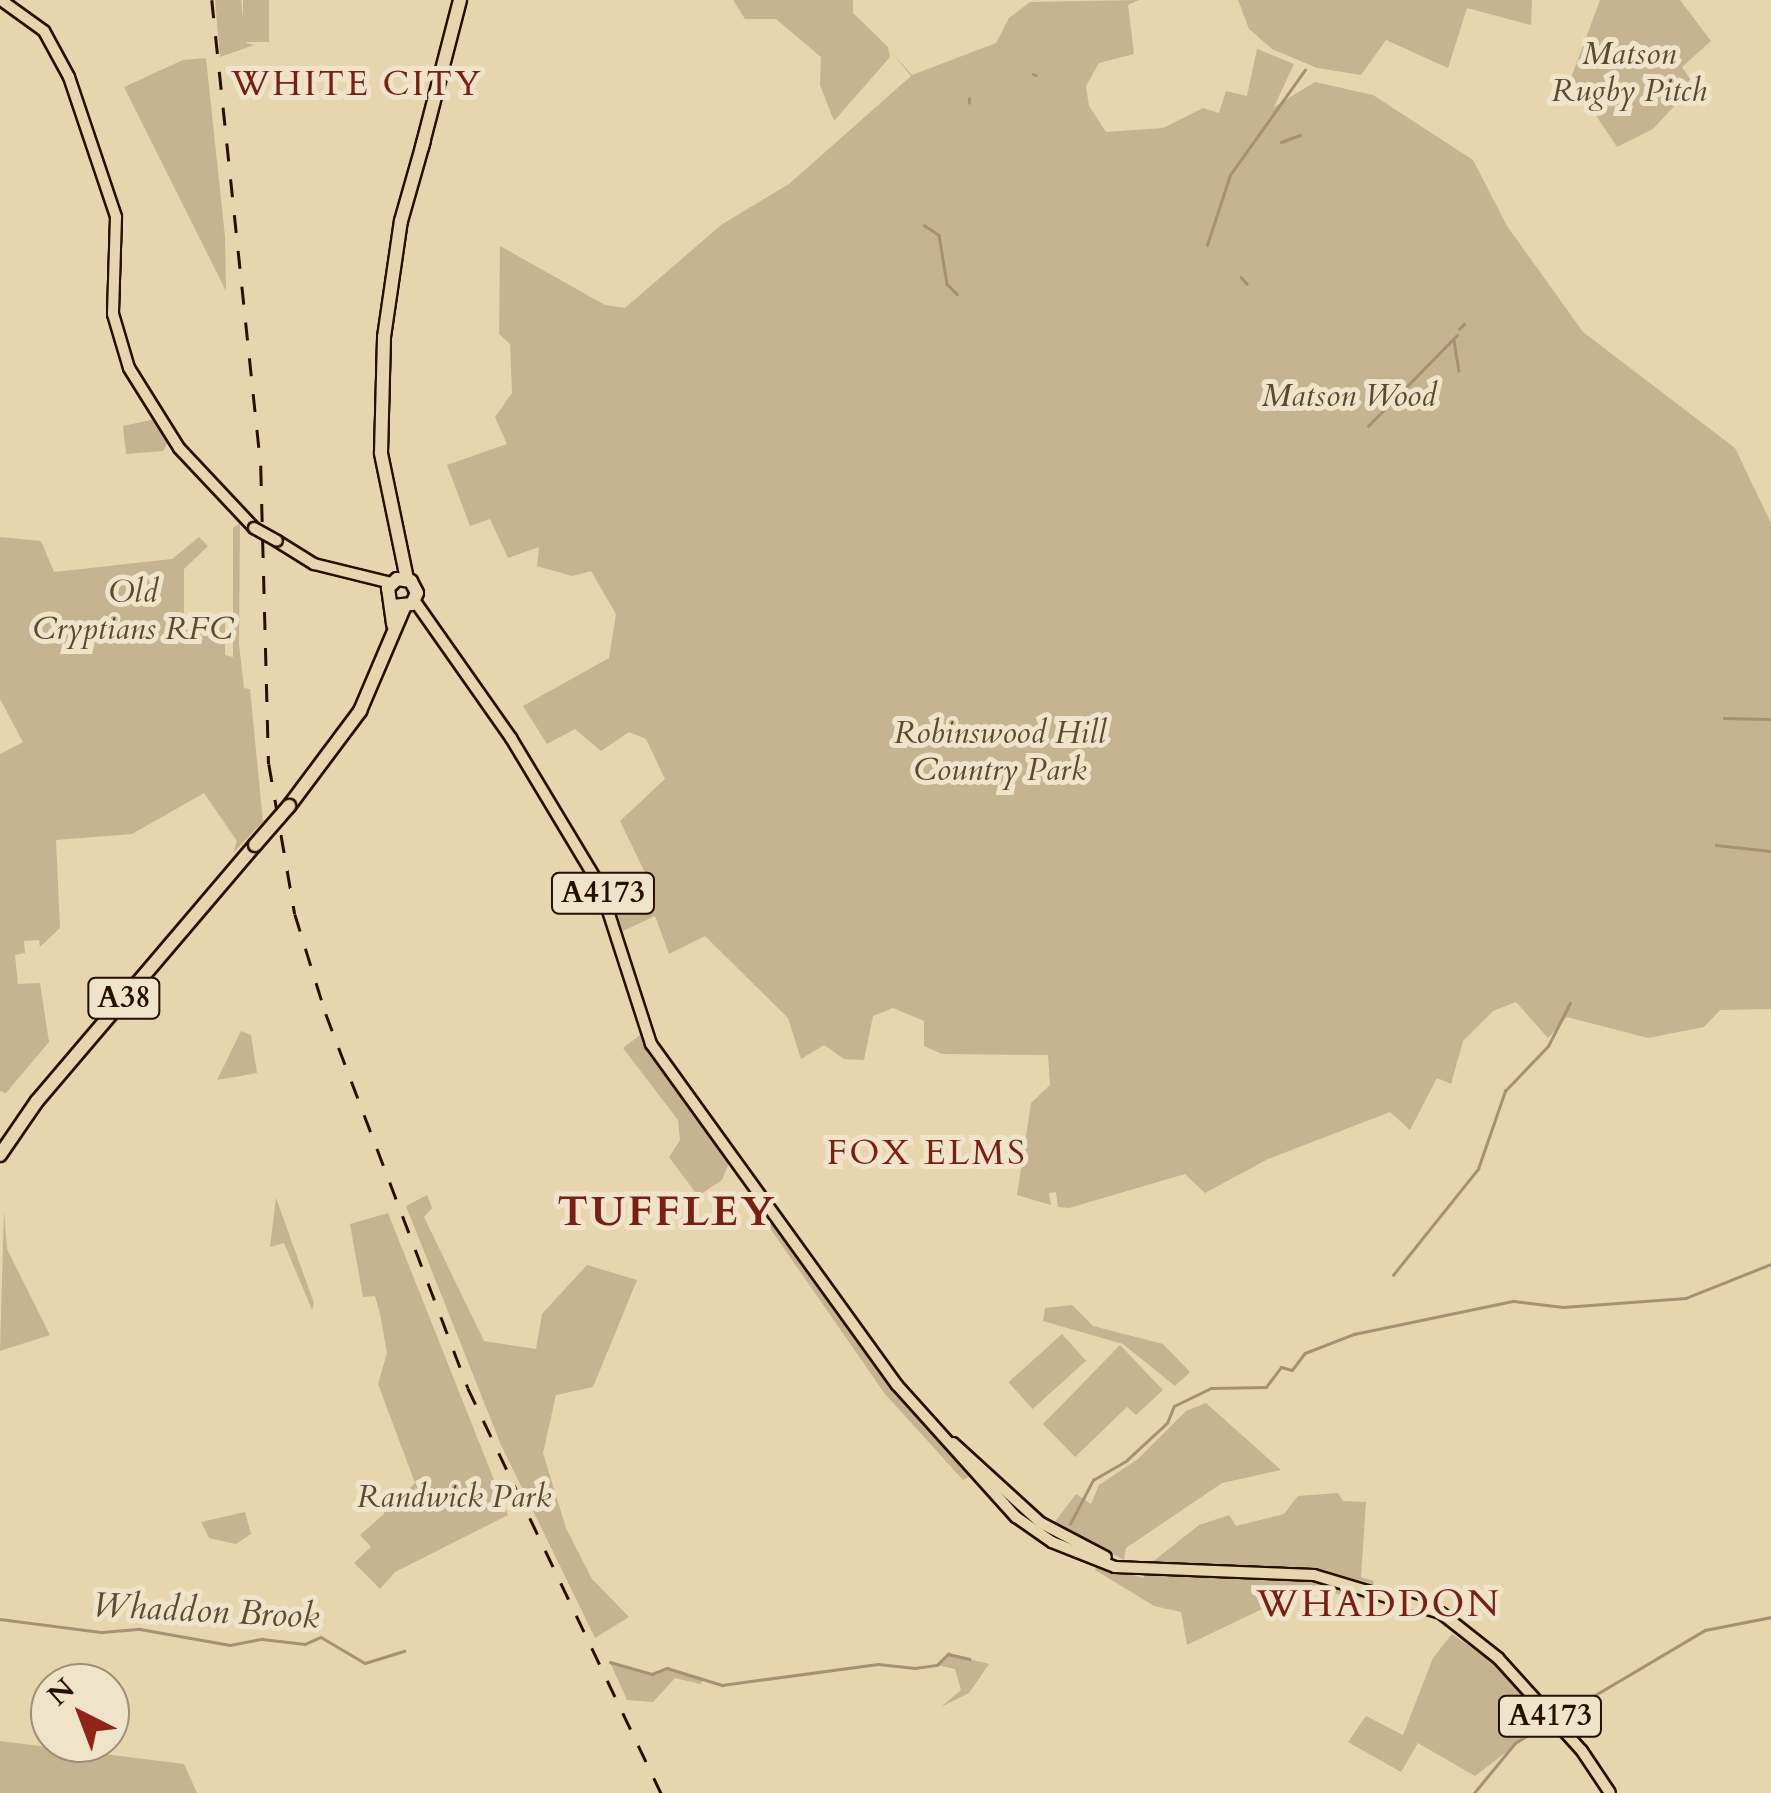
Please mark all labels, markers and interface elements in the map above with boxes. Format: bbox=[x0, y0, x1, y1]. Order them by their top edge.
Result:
park label: Matson Rugby Pitch bbox=[1551, 36, 1707, 111]
district label: WHITE CITY bbox=[231, 63, 483, 105]
park label: Matson Wood bbox=[1262, 377, 1436, 415]
park label: Old Cryptians RFC bbox=[32, 574, 234, 649]
park label: Robinswood Hill Country Park bbox=[894, 715, 1106, 790]
road number: A4173 bbox=[550, 868, 656, 918]
road number: A38 bbox=[86, 973, 162, 1023]
district label: FOX ELMS bbox=[827, 1132, 1027, 1174]
district label: TUFFLEY bbox=[557, 1187, 777, 1237]
park label: Randwick Park bbox=[357, 1478, 551, 1516]
district label: WHADDON bbox=[1256, 1582, 1502, 1628]
water label: Whaddon Brook bbox=[91, 1584, 321, 1638]
north arrow bbox=[30, 1663, 130, 1763]
text: N bbox=[40, 1670, 83, 1714]
road number: A4173 bbox=[1498, 1691, 1602, 1741]

